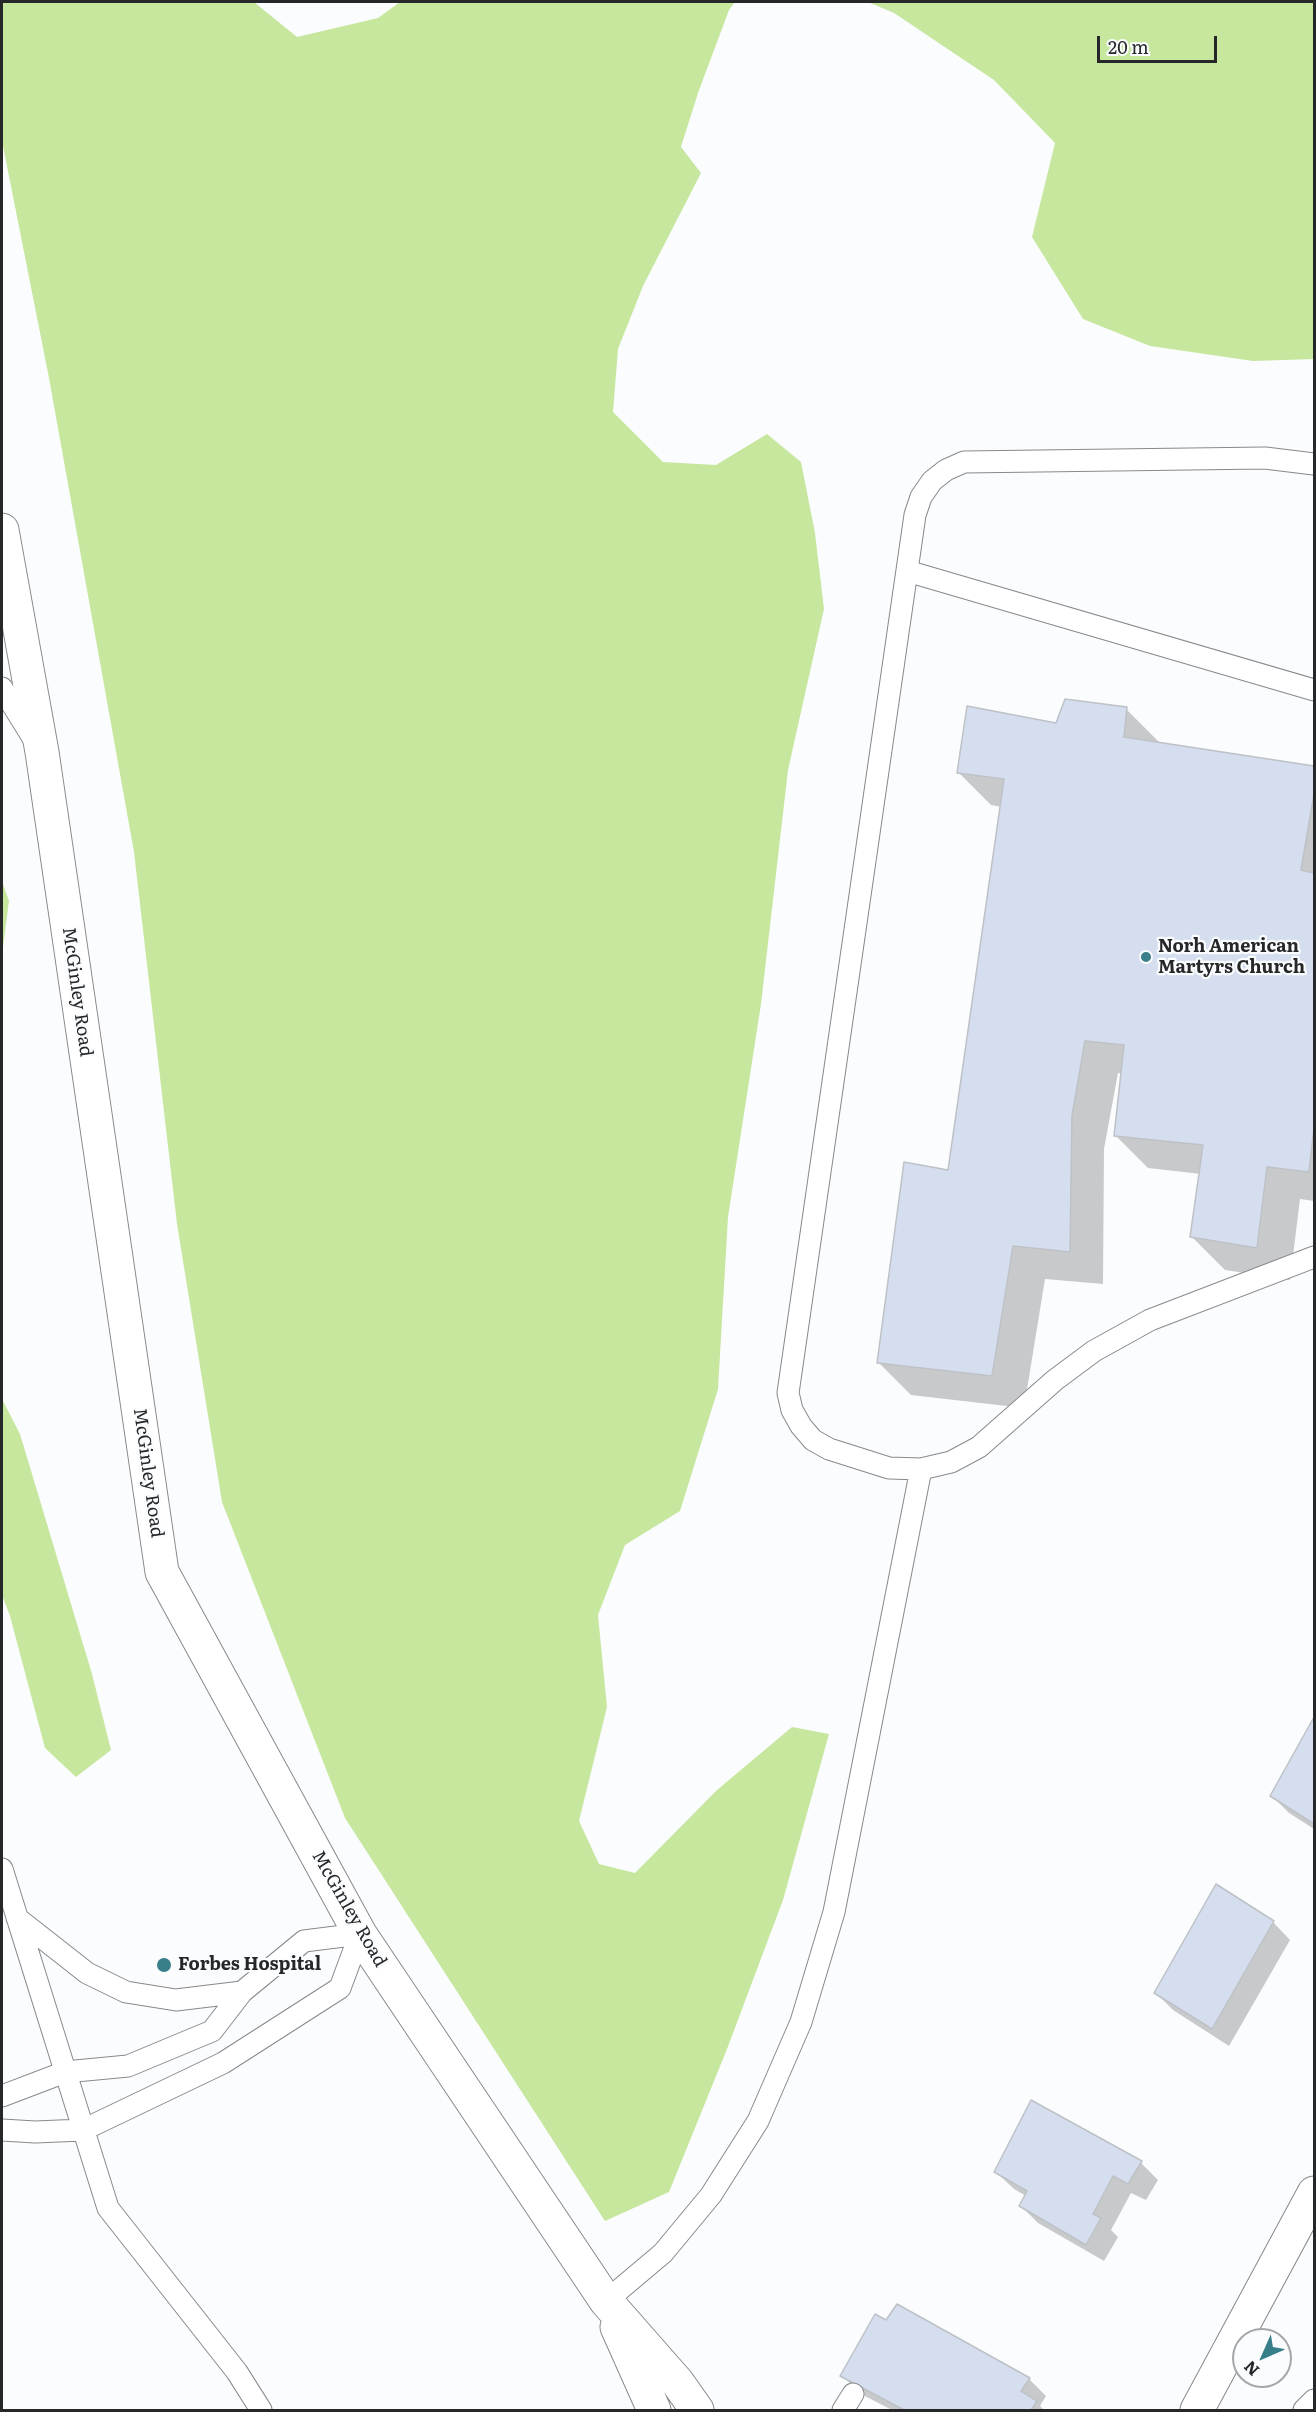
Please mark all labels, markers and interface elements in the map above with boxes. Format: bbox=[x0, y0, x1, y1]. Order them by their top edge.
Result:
scale bar bbox=[1100, 24, 1220, 62]
text: 20 m bbox=[1108, 33, 1149, 60]
street label: McGinley Road bbox=[57, 926, 97, 1058]
place label: Norh American Martyrs Church bbox=[1158, 936, 1305, 978]
marker: Norh American Martyrs Church bbox=[1139, 950, 1153, 964]
street label: McGinley Road bbox=[128, 1407, 168, 1539]
street label: McGinley Road bbox=[307, 1847, 391, 1971]
place label: Forbes Hospital bbox=[178, 1954, 321, 1976]
marker: Forbes Hospital bbox=[155, 1956, 173, 1974]
north arrow bbox=[1232, 2328, 1292, 2388]
text: N bbox=[1237, 2356, 1264, 2383]

